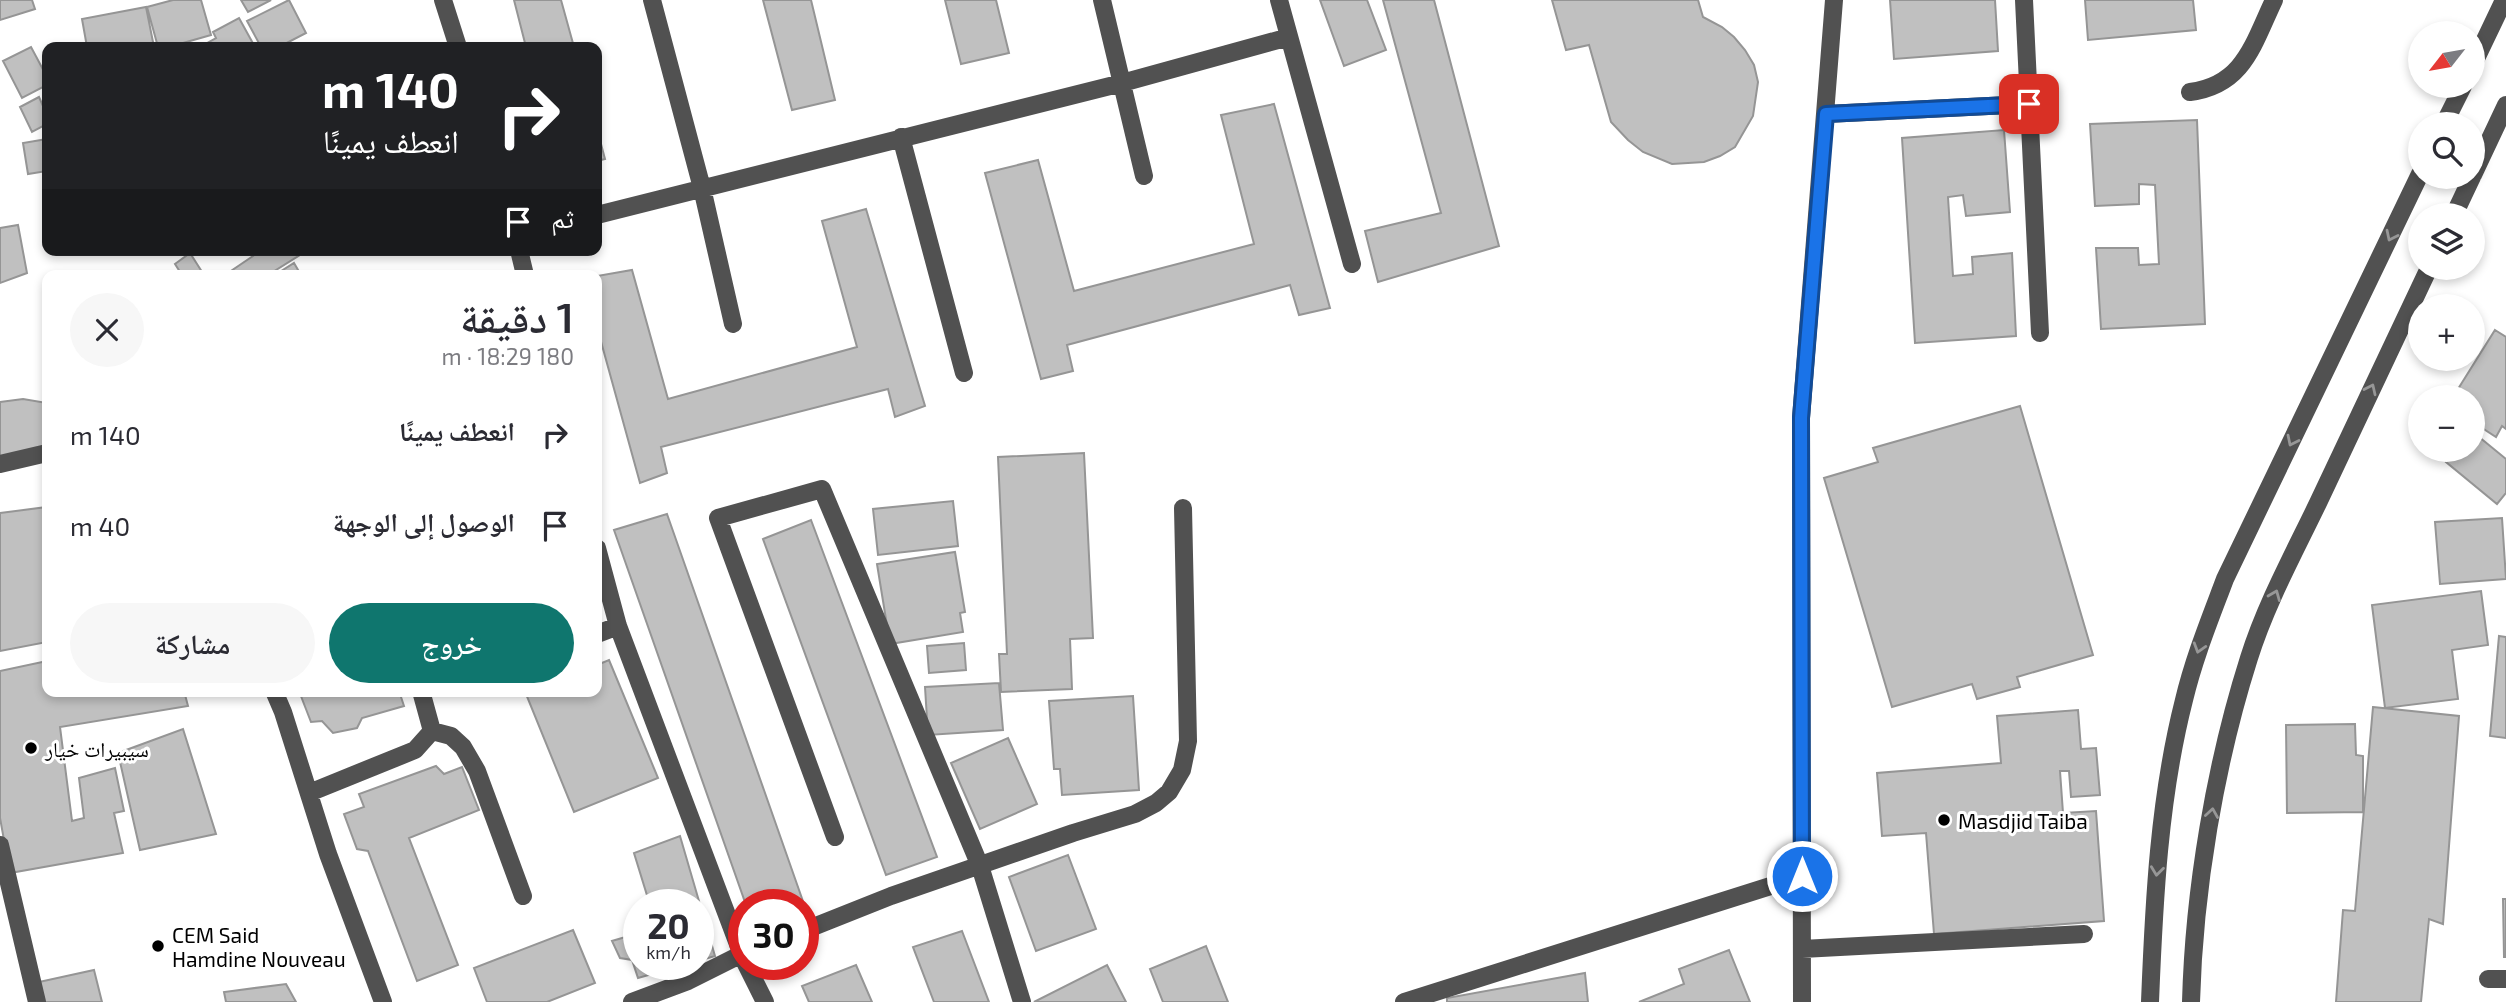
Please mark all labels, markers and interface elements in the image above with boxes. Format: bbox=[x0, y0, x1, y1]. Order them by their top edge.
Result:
north arrow bbox=[2408, 21, 2485, 98]
map controls bbox=[2408, 21, 2485, 462]
text: 140 m bbox=[322, 59, 459, 118]
icon: right bbox=[483, 70, 574, 161]
pin bbox=[1999, 74, 2059, 134]
icon: arrive bbox=[2010, 85, 2048, 123]
button: search bbox=[2408, 112, 2485, 189]
text: انعطف يمينًا bbox=[323, 121, 459, 159]
text: ثم bbox=[551, 202, 574, 233]
icon: arrive bbox=[499, 203, 537, 241]
button: layers bbox=[2408, 203, 2485, 280]
one-way arrow bbox=[2385, 229, 2399, 241]
text: 1 دقيقة bbox=[460, 291, 574, 341]
button: close bbox=[70, 293, 144, 367]
button: + bbox=[2408, 294, 2485, 371]
text: 180 m · 18:29 bbox=[441, 342, 574, 370]
one-way arrow bbox=[2363, 384, 2377, 396]
button: − bbox=[2408, 385, 2485, 462]
text: انعطف يمينًا bbox=[399, 415, 515, 446]
icon: right bbox=[536, 416, 574, 454]
text: 140 m bbox=[70, 419, 141, 450]
one-way arrow bbox=[2286, 434, 2300, 446]
text: الوصول إلى الوجهة bbox=[333, 506, 515, 537]
icon: arrive bbox=[536, 507, 574, 545]
text: 40 m bbox=[70, 510, 130, 541]
one-way arrow bbox=[2266, 589, 2280, 601]
button: مشاركة bbox=[70, 603, 315, 683]
button: خروج bbox=[329, 603, 574, 683]
one-way arrow bbox=[2193, 642, 2208, 654]
place label: سيبيرات خيار bbox=[44, 736, 149, 761]
marker: سيبيرات خيار bbox=[23, 740, 39, 756]
one-way arrow bbox=[2204, 807, 2219, 819]
place label: Masdjid Taiba bbox=[1958, 808, 2088, 834]
marker: Masdjid Taiba bbox=[1936, 812, 1952, 828]
position arrow bbox=[1765, 839, 1839, 913]
one-way arrow bbox=[2150, 866, 2165, 877]
speed limit sign: 30 bbox=[728, 889, 819, 980]
text: 20 bbox=[647, 904, 690, 946]
place label: CEM Said Hamdine Nouveau bbox=[172, 922, 346, 971]
marker: CEM Said Hamdine Nouveau bbox=[150, 938, 166, 954]
text: km/h bbox=[646, 941, 691, 963]

